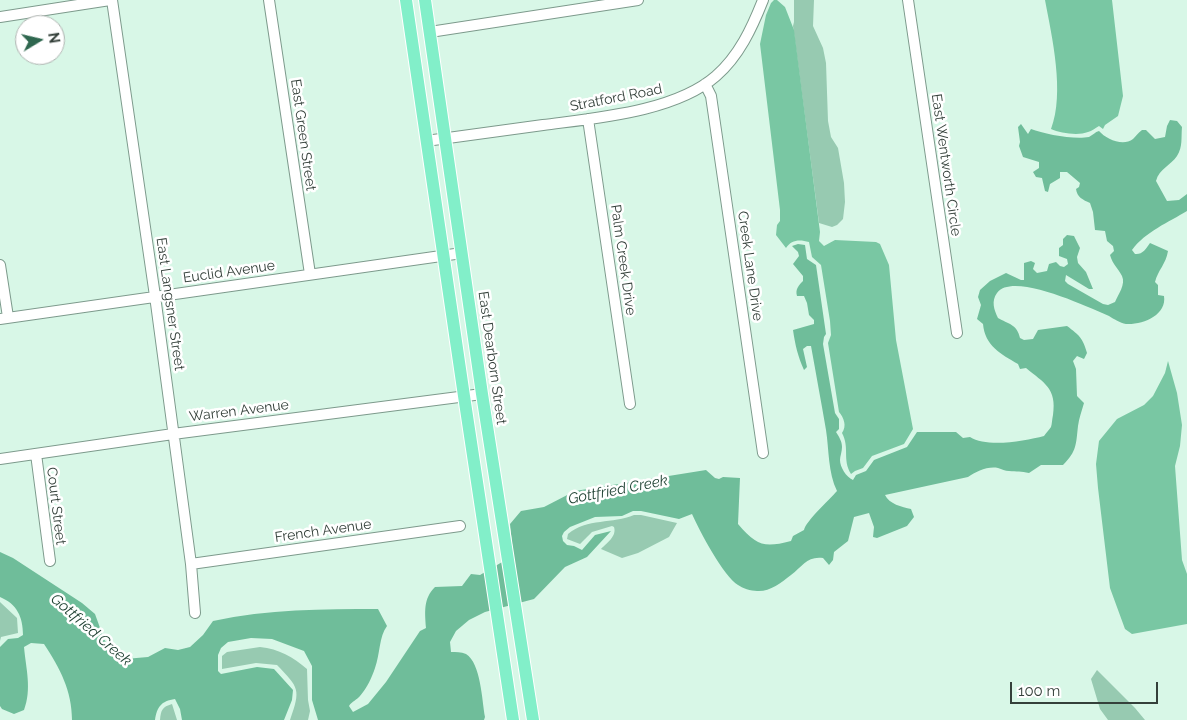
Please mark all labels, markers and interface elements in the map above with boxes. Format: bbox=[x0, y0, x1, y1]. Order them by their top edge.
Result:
north arrow bbox=[15, 15, 65, 65]
text: N bbox=[45, 31, 63, 44]
street label: East Green Street bbox=[287, 78, 319, 192]
street label: Stratford Road bbox=[568, 81, 664, 115]
street label: East Wentworth Circle bbox=[928, 93, 964, 237]
street label: Palm Creek Drive bbox=[607, 204, 639, 316]
street label: Creek Lane Drive bbox=[734, 210, 766, 322]
street label: East Langsner Street bbox=[152, 236, 188, 372]
street label: Euclid Avenue bbox=[182, 257, 276, 287]
street label: East Dearborn Street bbox=[474, 290, 510, 426]
street label: Warren Avenue bbox=[188, 397, 290, 425]
street label: Court Street bbox=[43, 466, 69, 546]
water label: Gottfried Creek bbox=[567, 472, 669, 508]
street label: French Avenue bbox=[274, 516, 372, 546]
water label: Gottfried Creek bbox=[47, 590, 135, 670]
scale bar bbox=[1012, 672, 1160, 704]
text: 100 m bbox=[1018, 682, 1060, 700]

